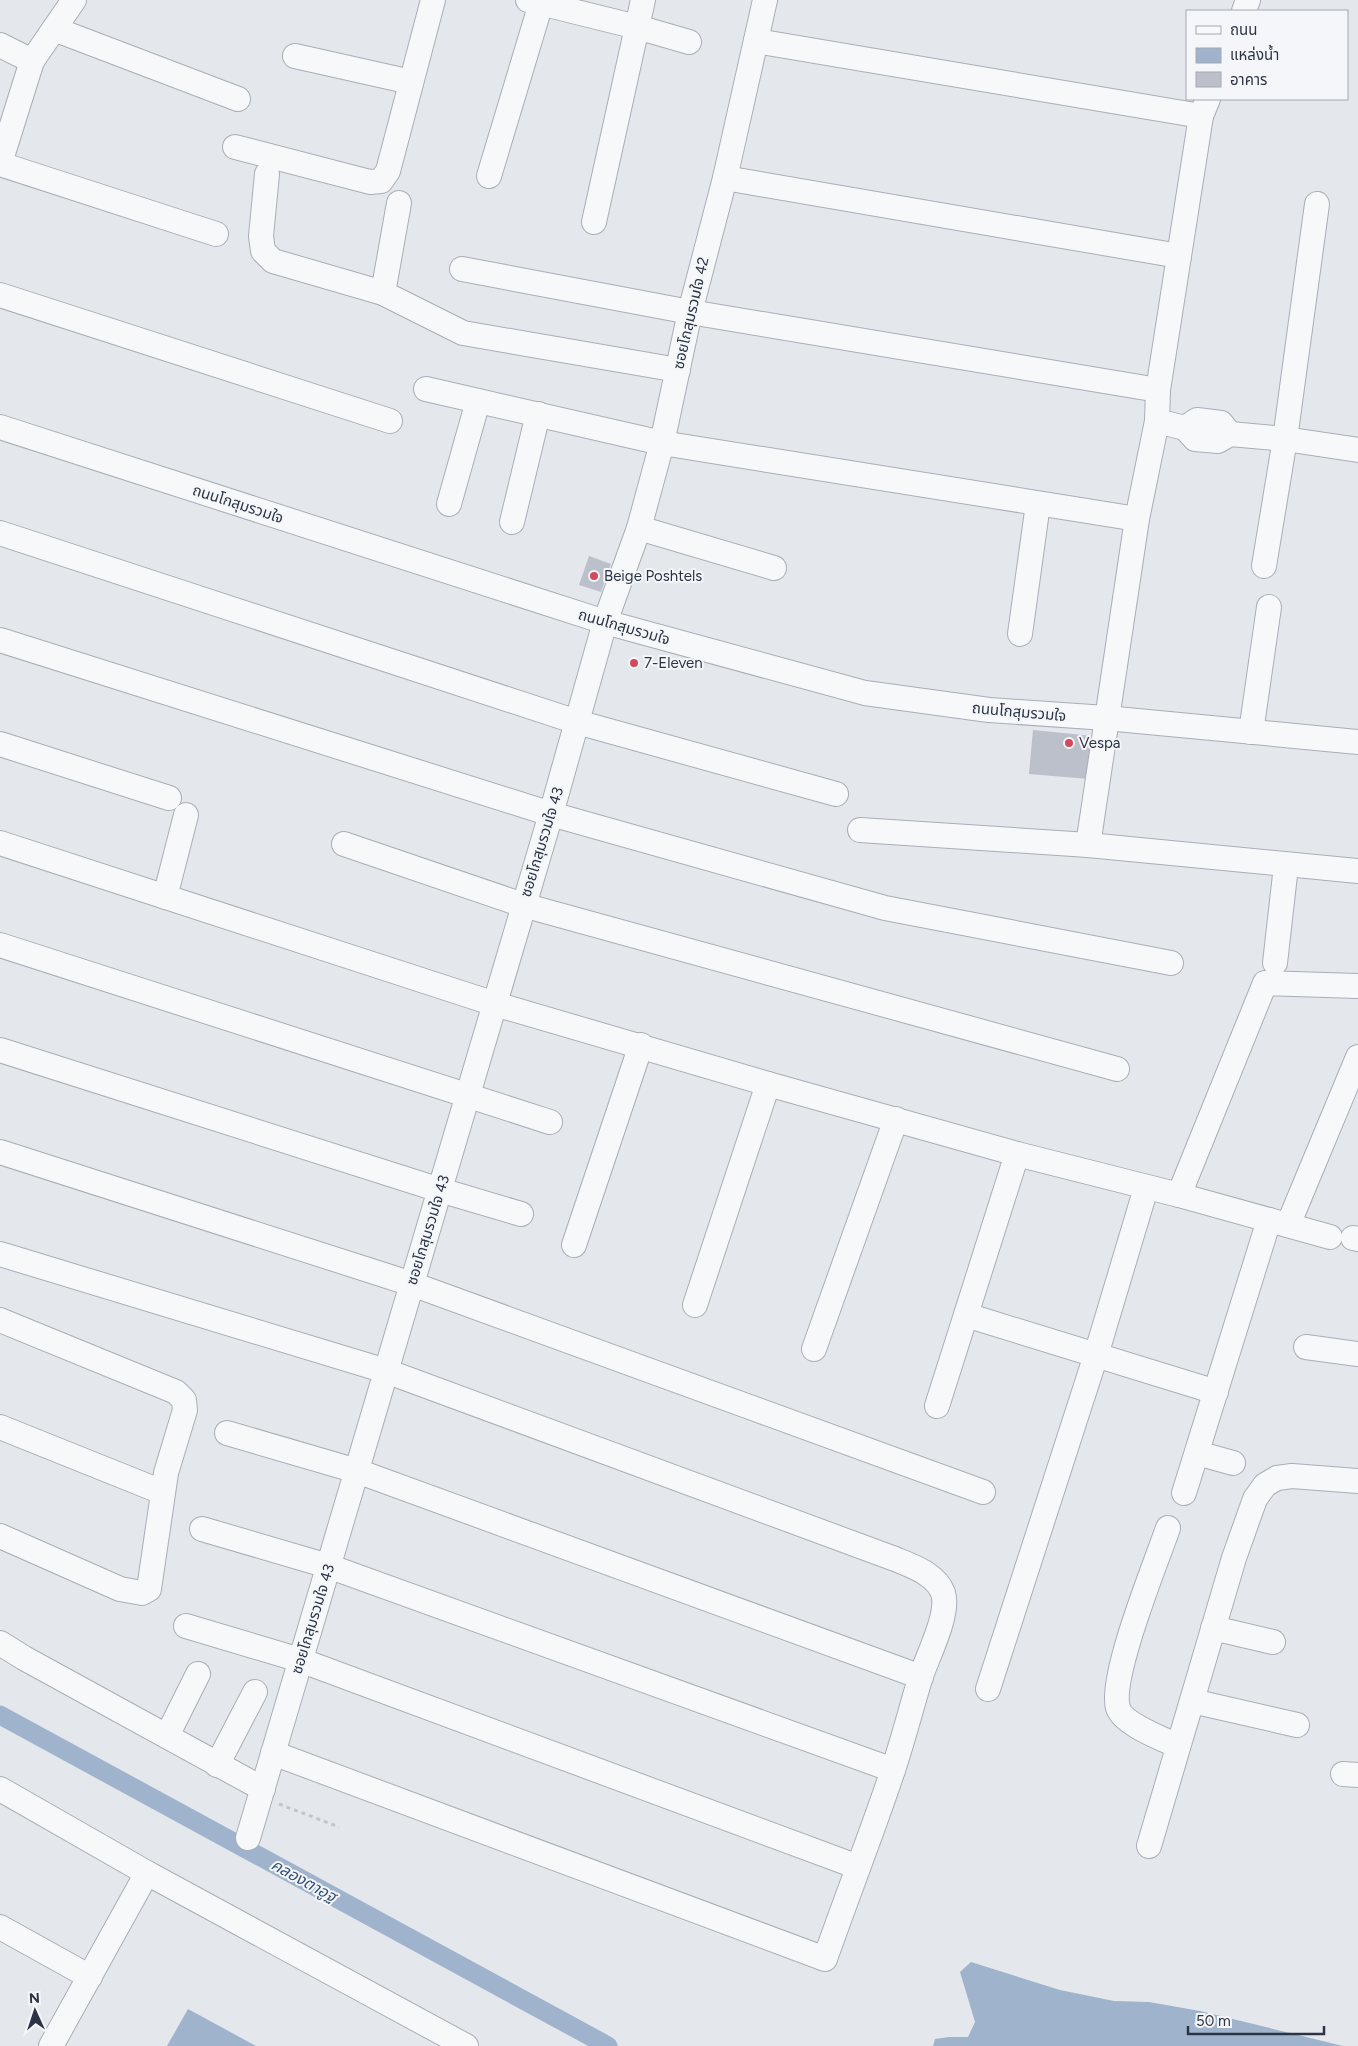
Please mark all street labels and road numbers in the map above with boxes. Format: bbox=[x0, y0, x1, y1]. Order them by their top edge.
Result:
street label: ซอยโกสุมรวมใจ 42 bbox=[669, 255, 713, 371]
street label: ถนนโกสุมรวมใจ bbox=[190, 481, 286, 527]
street label: ถนนโกสุมรวมใจ bbox=[576, 605, 672, 649]
street label: ถนนโกสุมรวมใจ bbox=[971, 699, 1067, 725]
street label: ซอยโกสุมรวมใจ 43 bbox=[517, 785, 567, 899]
street label: ซอยโกสุมรวมใจ 43 bbox=[403, 1173, 453, 1287]
street label: ซอยโกสุมรวมใจ 43 bbox=[288, 1562, 338, 1676]

